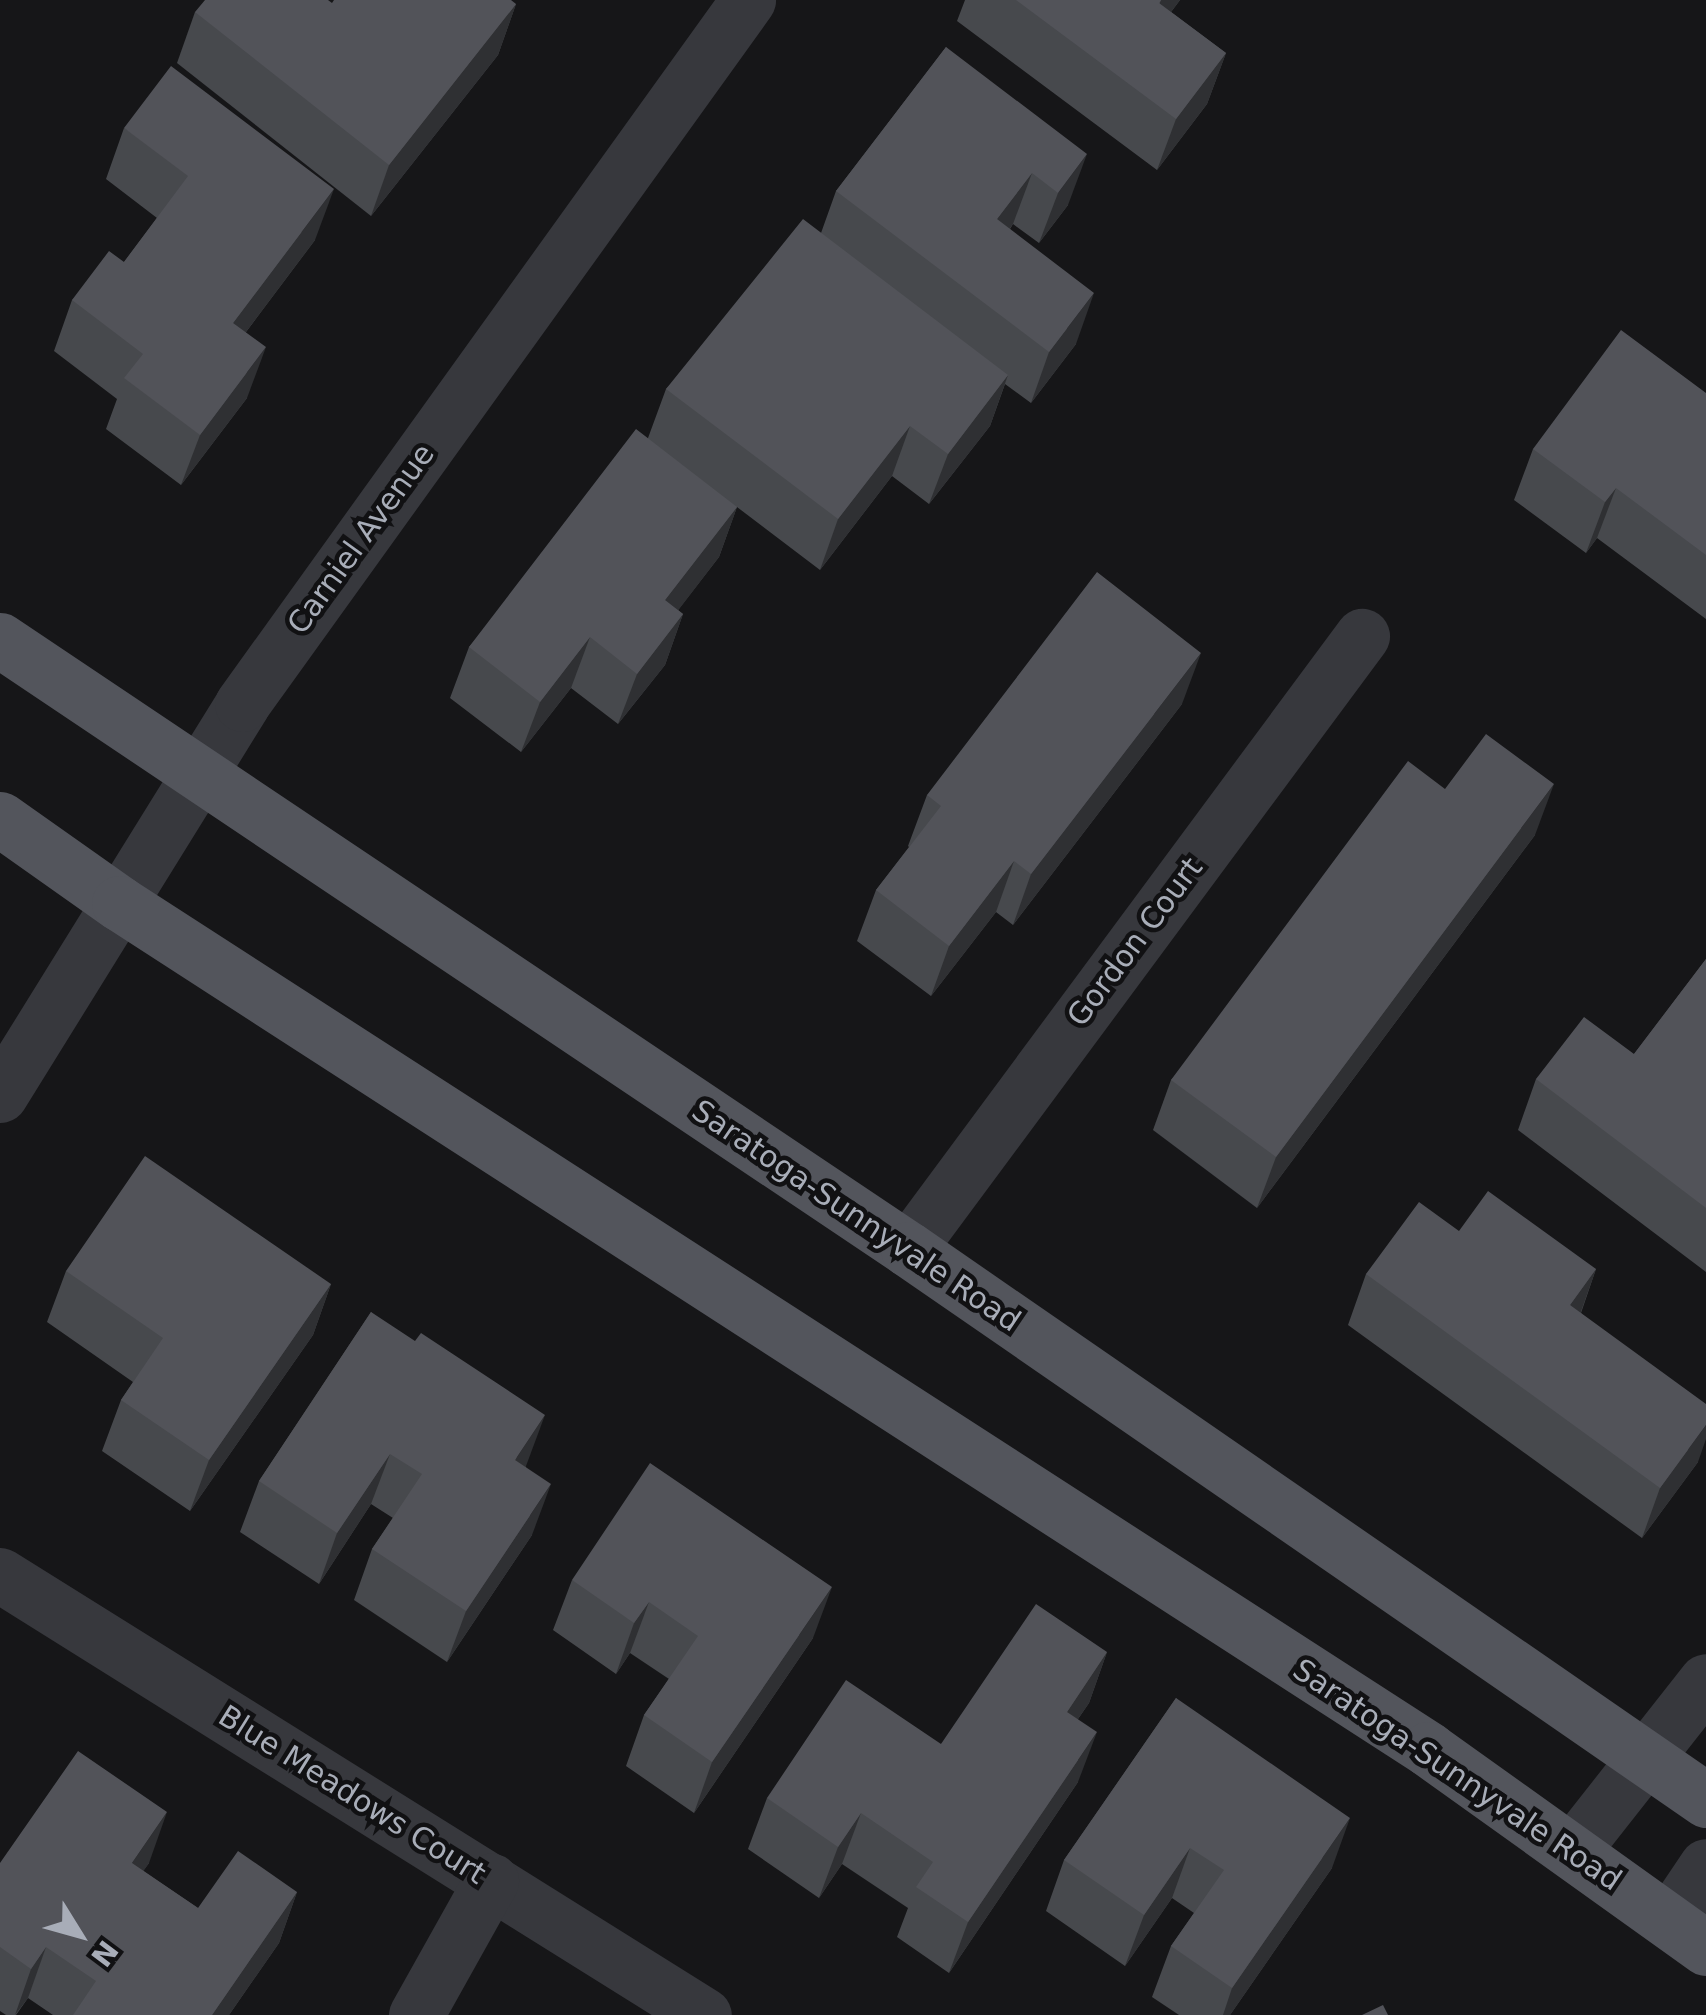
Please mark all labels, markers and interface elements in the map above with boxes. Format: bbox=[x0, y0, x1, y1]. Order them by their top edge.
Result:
street label: Carniel Avenue bbox=[280, 437, 442, 641]
street label: Gordon Court bbox=[1060, 851, 1210, 1033]
street label: Saratoga-Sunnyvale Road bbox=[685, 1093, 1027, 1339]
street label: Saratoga-Sunnyvale Road bbox=[1286, 1652, 1628, 1898]
street label: Blue Meadows Court bbox=[212, 1698, 492, 1892]
north arrow bbox=[30, 1885, 130, 1985]
text: N bbox=[84, 1934, 125, 1973]

